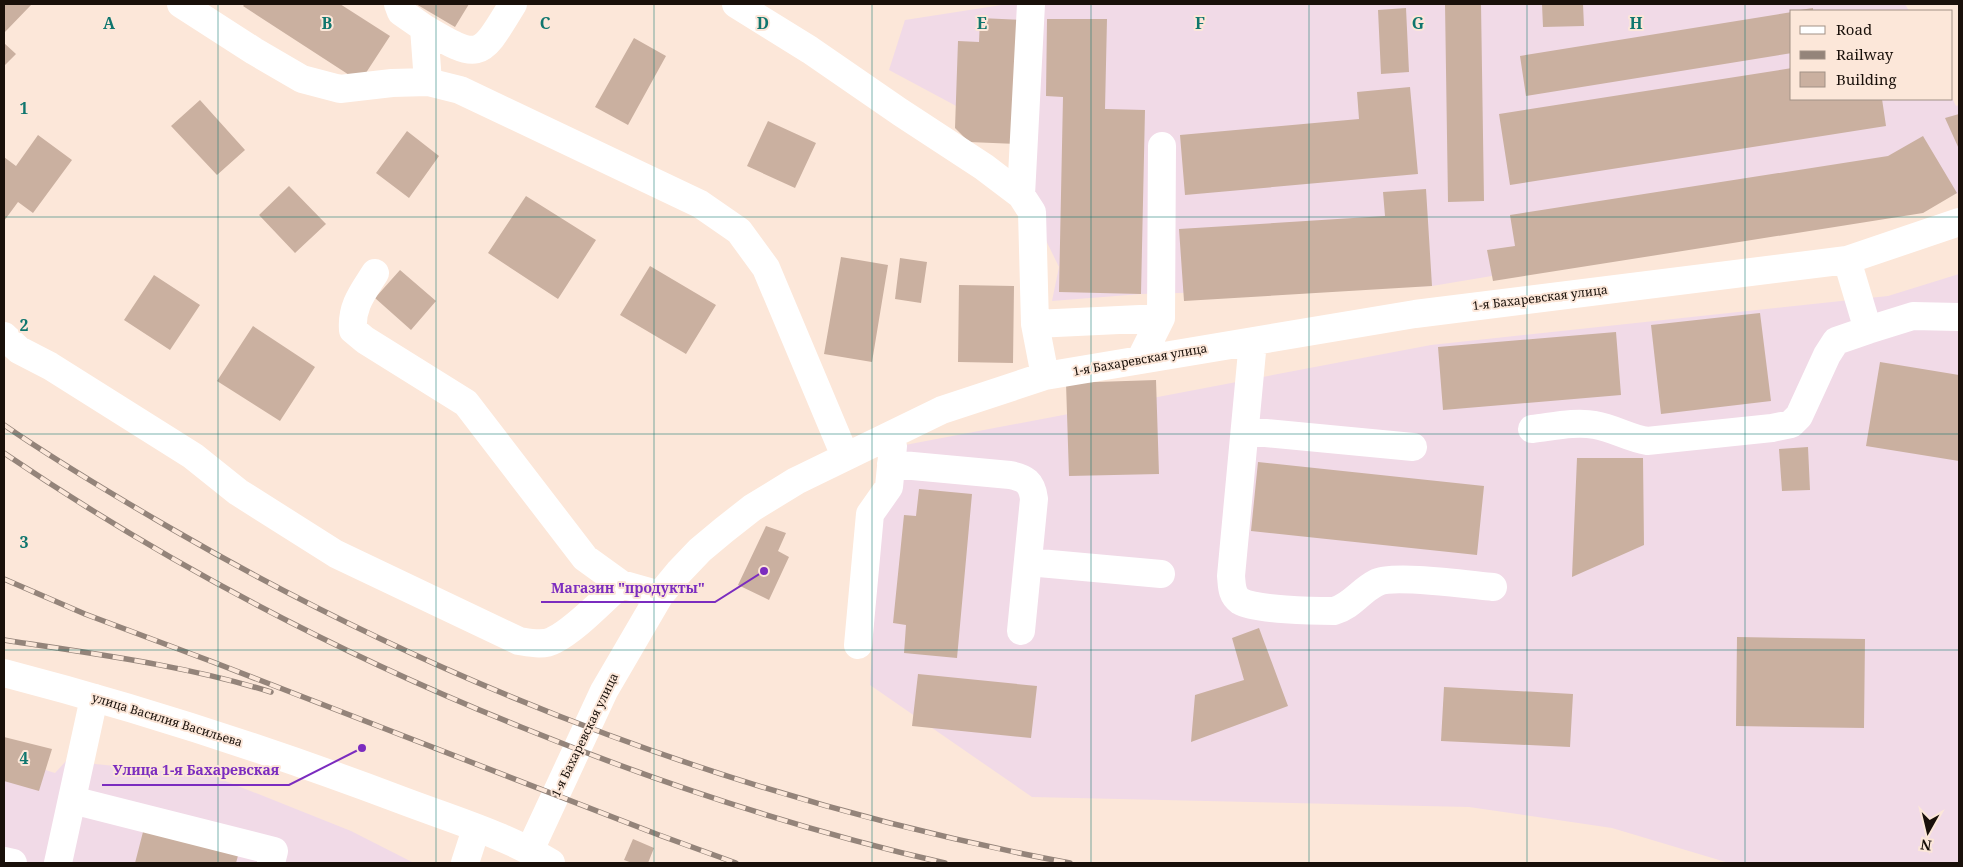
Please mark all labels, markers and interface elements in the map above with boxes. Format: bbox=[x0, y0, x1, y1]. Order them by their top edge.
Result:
legend bbox=[1790, 10, 1953, 100]
text: A bbox=[103, 12, 116, 34]
text: B bbox=[322, 12, 333, 34]
text: C bbox=[540, 12, 551, 34]
text: D bbox=[757, 12, 769, 34]
text: E bbox=[977, 12, 987, 34]
text: F bbox=[1195, 12, 1205, 34]
text: G bbox=[1412, 12, 1424, 34]
text: H bbox=[1629, 12, 1643, 34]
text: Road bbox=[1836, 19, 1872, 39]
text: Railway bbox=[1836, 44, 1894, 64]
text: Building bbox=[1836, 69, 1897, 89]
text: 1 bbox=[19, 97, 29, 119]
street label: 1-я Бахаревская улица bbox=[1471, 281, 1609, 314]
text: 2 bbox=[19, 314, 29, 336]
street label: 1-я Бахаревская улица bbox=[1071, 339, 1209, 380]
text: 3 bbox=[19, 531, 29, 553]
callout: Магазин "продукты" bbox=[541, 573, 715, 602]
text: Магазин "продукты" bbox=[551, 578, 705, 597]
street label: 1-я Бахаревская улица bbox=[547, 670, 622, 800]
street label: улица Василия Васильева bbox=[90, 688, 245, 751]
text: 4 bbox=[19, 747, 29, 769]
callout: Улица 1-я Бахаревская bbox=[102, 756, 289, 785]
text: Улица 1-я Бахаревская bbox=[113, 760, 280, 779]
north arrow bbox=[1903, 807, 1953, 857]
text: N bbox=[1919, 835, 1933, 856]

